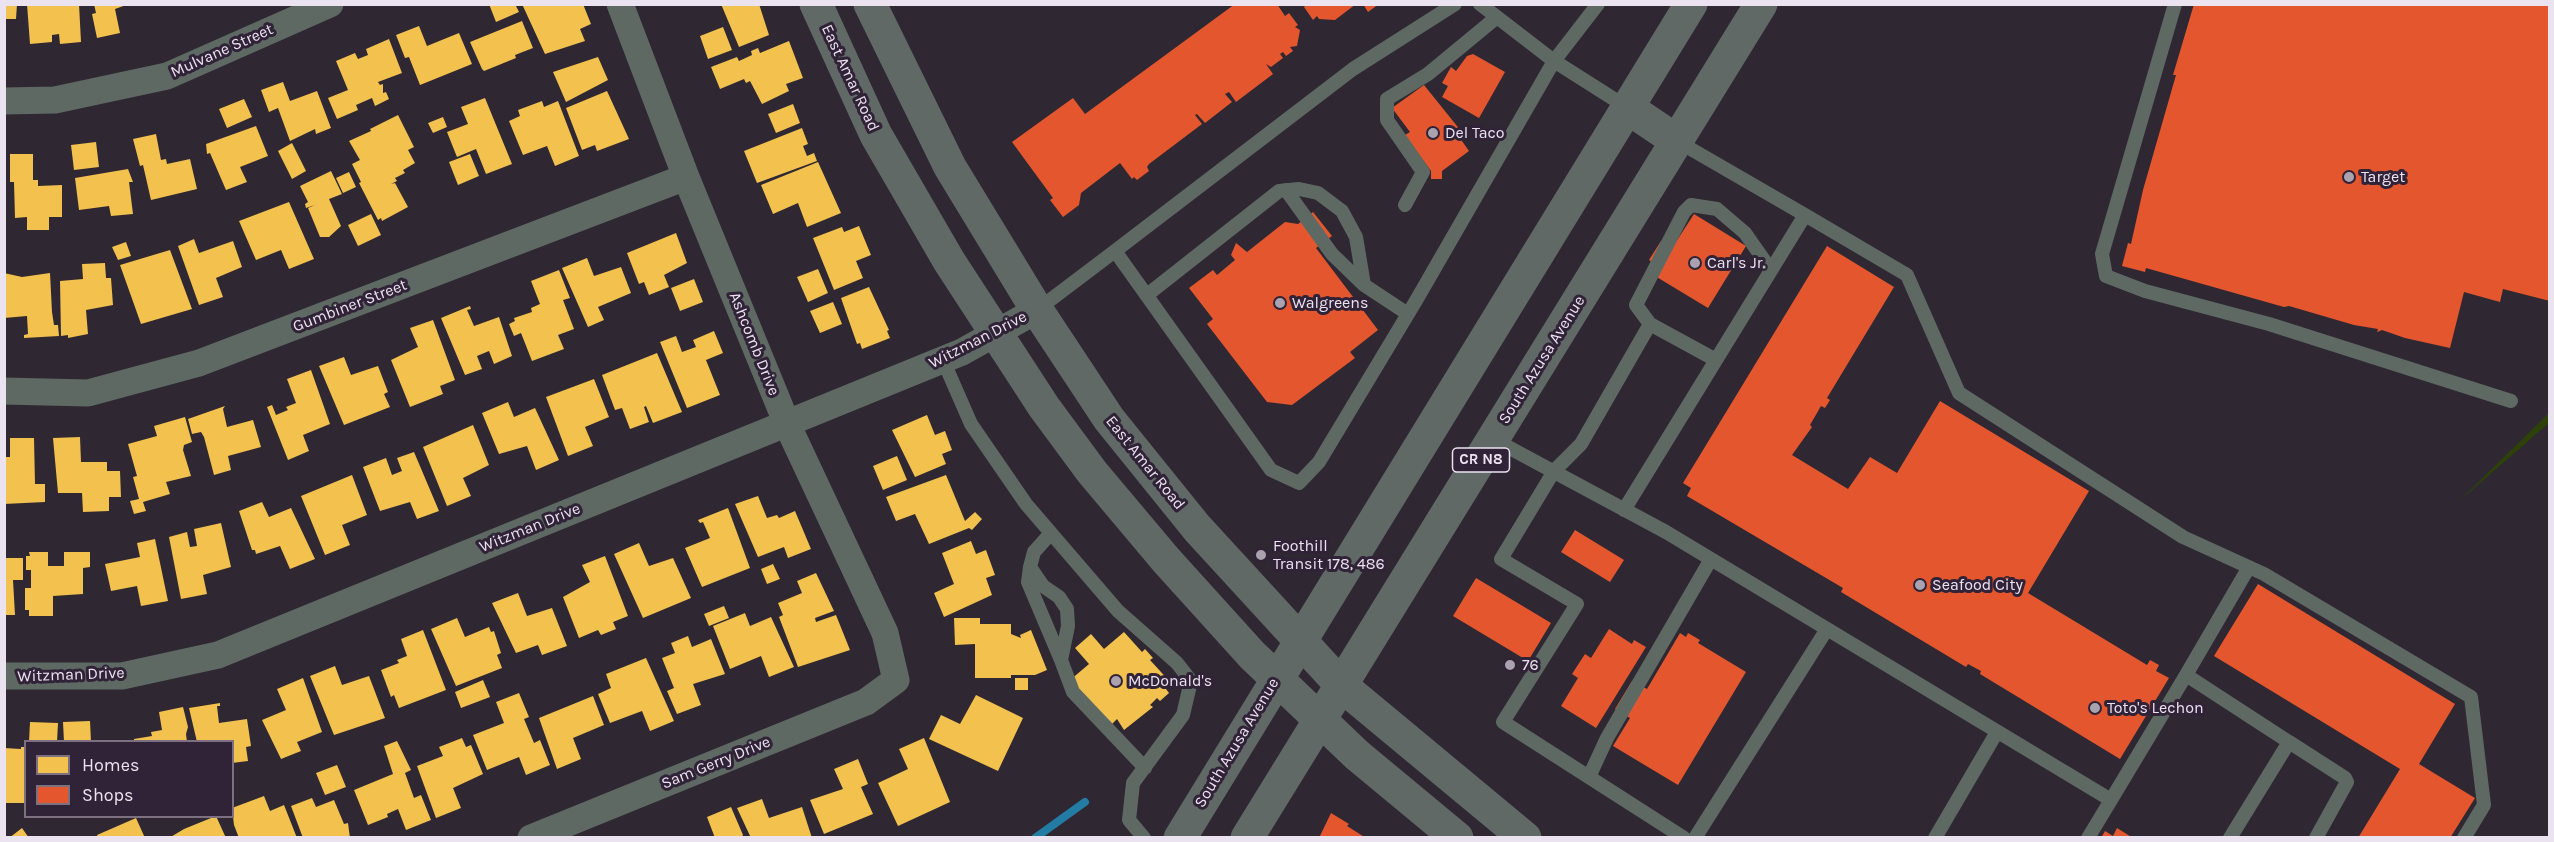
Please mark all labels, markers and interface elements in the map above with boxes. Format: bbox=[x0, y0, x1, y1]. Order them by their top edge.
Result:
street label: Mulvane Street bbox=[168, 20, 276, 82]
street label: East Amar Road bbox=[817, 22, 883, 134]
place label: Del Taco bbox=[1445, 123, 1504, 143]
marker: Del Taco bbox=[1426, 126, 1440, 140]
place label: Target bbox=[2361, 167, 2405, 187]
marker: Target bbox=[2342, 170, 2356, 184]
place label: Carl's Jr. bbox=[1707, 253, 1765, 273]
marker: Carl's Jr. bbox=[1688, 256, 1702, 270]
street label: Gumbiner Street bbox=[290, 275, 410, 337]
street label: Ashcomb Drive bbox=[725, 289, 783, 399]
street label: South Azusa Avenue bbox=[1495, 292, 1589, 428]
place label: Walgreens bbox=[1292, 293, 1368, 313]
marker: Walgreens bbox=[1273, 296, 1287, 310]
street label: Witzman Drive bbox=[926, 307, 1030, 373]
street label: East Amar Road bbox=[1101, 412, 1189, 514]
road number: CR N8 bbox=[1452, 448, 1510, 472]
street label: Witzman Drive bbox=[477, 499, 583, 557]
place label: Foothill Transit 178, 486 bbox=[1273, 536, 1385, 574]
marker: Foothill Transit 178, 486 bbox=[1254, 548, 1268, 562]
place label: Seafood City bbox=[1932, 575, 2023, 595]
marker: Seafood City bbox=[1913, 578, 1927, 592]
place label: 76 bbox=[1522, 655, 1539, 675]
marker: 76 bbox=[1503, 658, 1517, 672]
street label: Witzman Drive bbox=[17, 664, 125, 686]
place label: McDonald's bbox=[1128, 671, 1212, 691]
marker: McDonald's bbox=[1109, 674, 1123, 688]
street label: South Azusa Avenue bbox=[1191, 675, 1283, 811]
place label: Toto's Lechon bbox=[2107, 698, 2204, 718]
marker: Toto's Lechon bbox=[2088, 701, 2102, 715]
street label: Sam Gerry Drive bbox=[659, 732, 773, 794]
legend bbox=[24, 740, 234, 818]
text: Homes bbox=[82, 754, 139, 776]
text: Shops bbox=[82, 784, 134, 806]

